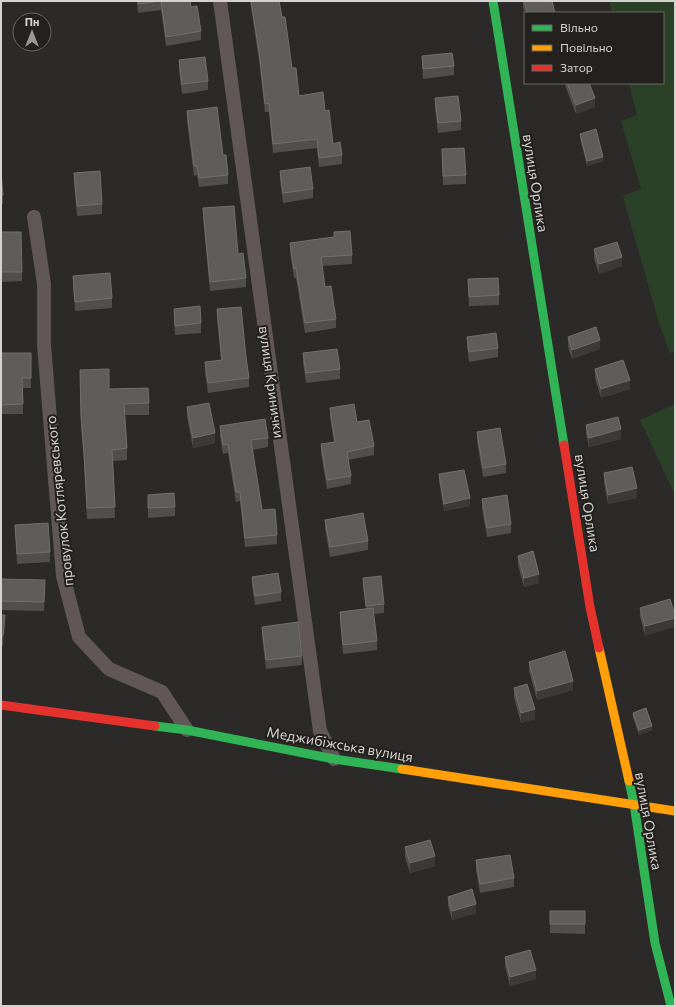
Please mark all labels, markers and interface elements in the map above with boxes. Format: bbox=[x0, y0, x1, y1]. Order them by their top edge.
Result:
north arrow bbox=[12, 12, 52, 52]
legend bbox=[524, 12, 664, 84]
text: Пн bbox=[25, 15, 39, 28]
text: Вільно bbox=[560, 20, 598, 34]
text: Повільно bbox=[560, 40, 613, 54]
text: Затор bbox=[560, 60, 593, 74]
street label: вулиця Орлика bbox=[520, 133, 552, 233]
street label: вулиця Кринички bbox=[256, 325, 288, 439]
street label: провулок Котляревського bbox=[42, 415, 76, 587]
street label: вулиця Орлика bbox=[572, 453, 604, 553]
street label: Меджибіжська вулиця bbox=[266, 723, 414, 765]
street label: вулиця Орлика bbox=[632, 771, 666, 871]

